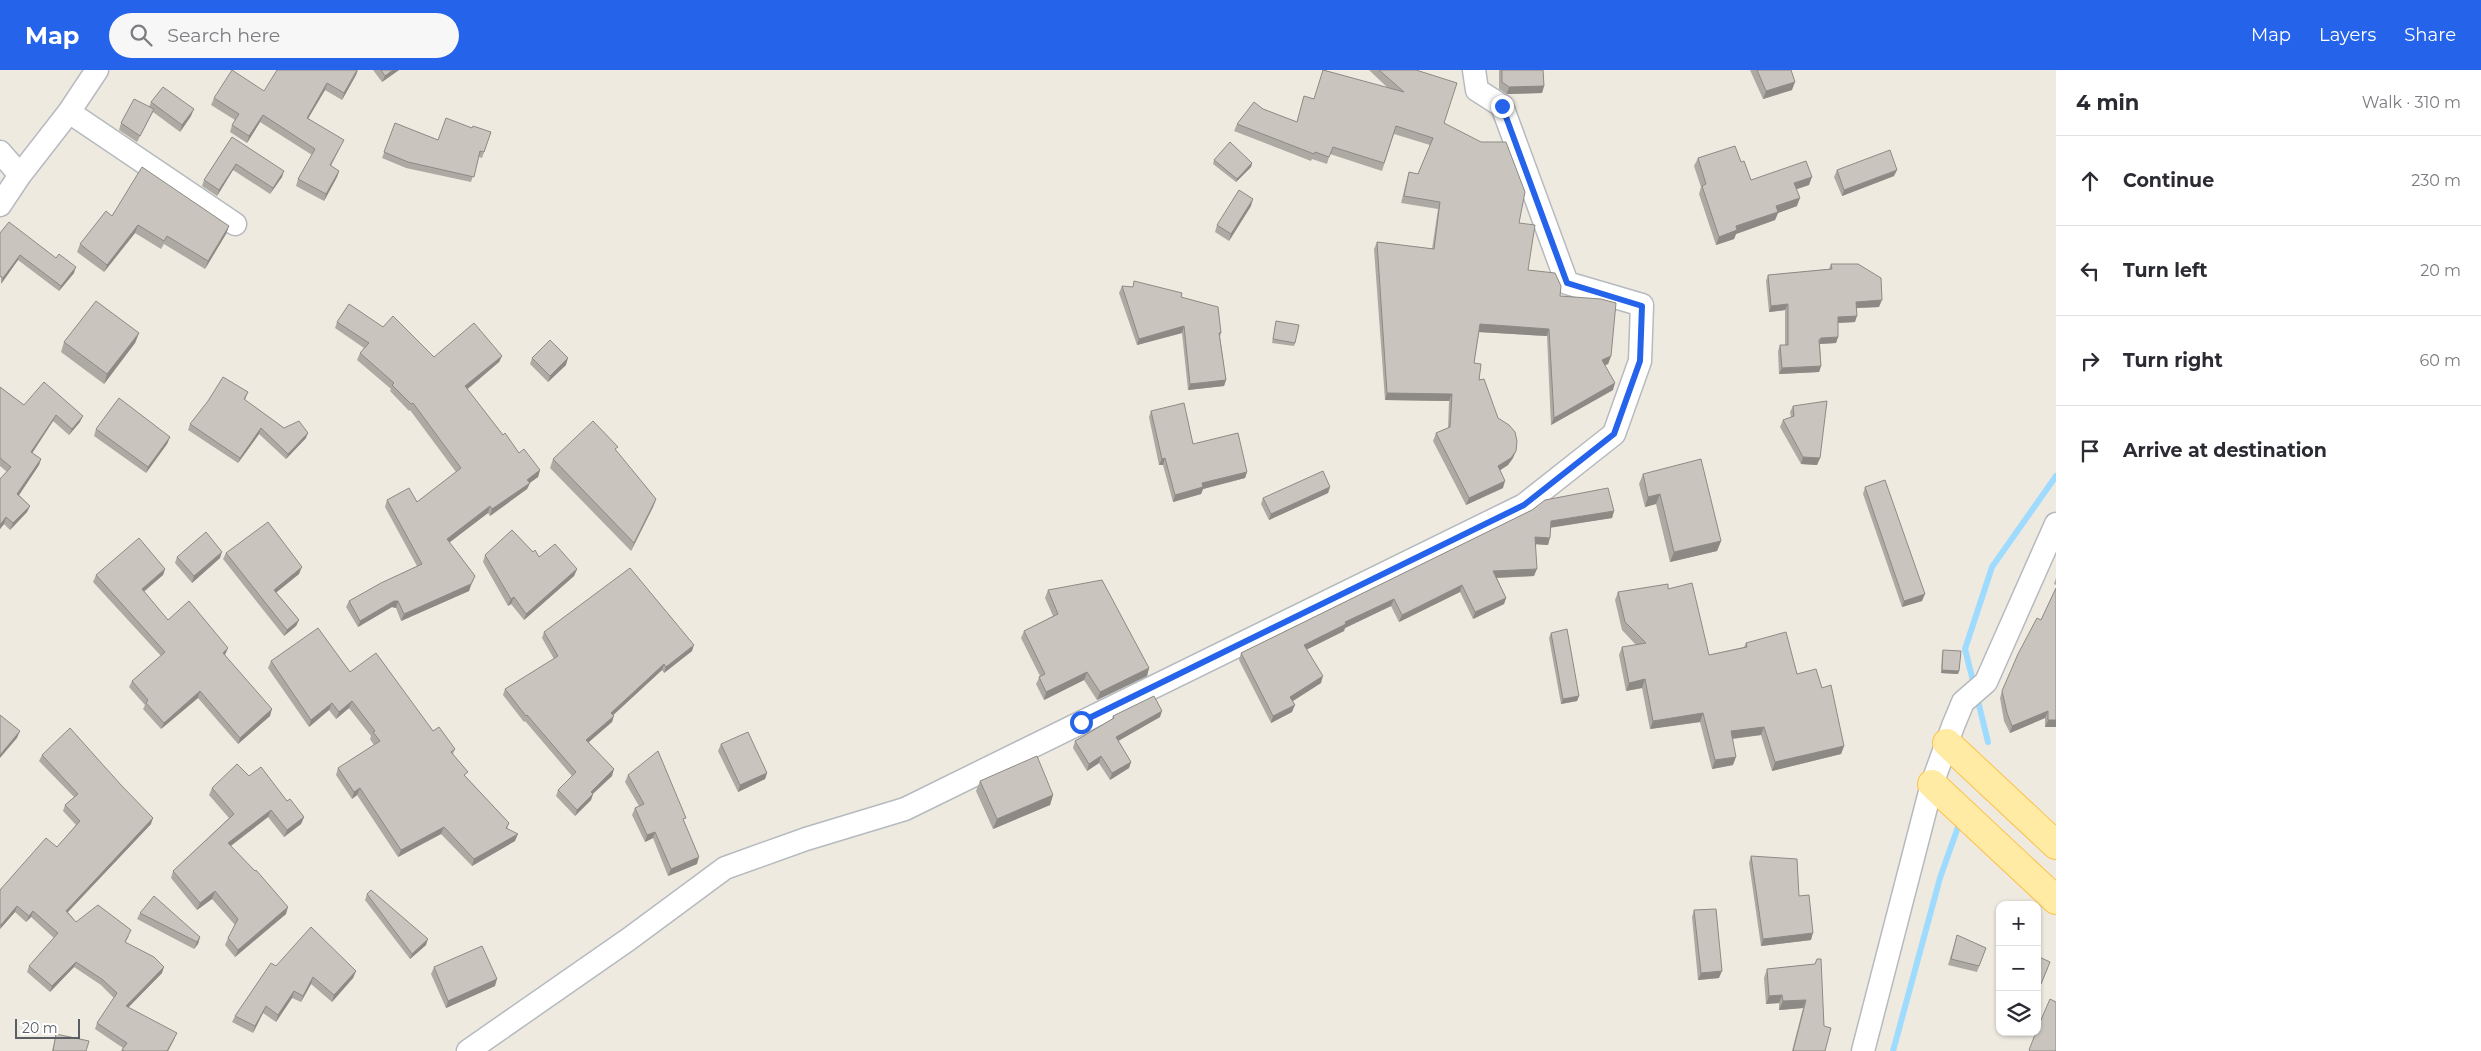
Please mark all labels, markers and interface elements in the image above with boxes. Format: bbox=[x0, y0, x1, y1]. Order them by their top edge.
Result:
search box bbox=[109, 13, 459, 58]
text: Map bbox=[25, 21, 79, 50]
icon: search bbox=[127, 21, 155, 49]
text: Search here bbox=[167, 24, 280, 47]
text: Map bbox=[2251, 24, 2291, 46]
text: Layers bbox=[2319, 24, 2376, 46]
text: Share bbox=[2404, 24, 2456, 46]
text: 4 min bbox=[2076, 90, 2139, 115]
text: Walk · 310 m bbox=[2362, 93, 2461, 112]
route end bbox=[1491, 95, 1514, 118]
icon: ahead bbox=[2076, 167, 2104, 195]
text: Continue bbox=[2123, 169, 2214, 192]
text: 230 m bbox=[2411, 171, 2461, 190]
icon: left bbox=[2076, 257, 2104, 285]
text: Turn left bbox=[2123, 259, 2208, 282]
text: 20 m bbox=[2420, 261, 2461, 280]
icon: right bbox=[2076, 347, 2104, 375]
text: Turn right bbox=[2123, 349, 2223, 372]
text: 60 m bbox=[2419, 351, 2461, 370]
icon: arrive bbox=[2076, 437, 2104, 465]
text: Arrive at destination bbox=[2123, 439, 2327, 462]
route start bbox=[1070, 711, 1093, 734]
map controls bbox=[1996, 901, 2041, 1036]
button: + bbox=[1996, 901, 2041, 946]
button: − bbox=[1996, 946, 2041, 991]
button: layers bbox=[1996, 991, 2041, 1036]
scale bar bbox=[15, 1016, 80, 1039]
text: 20 m bbox=[22, 1019, 58, 1037]

